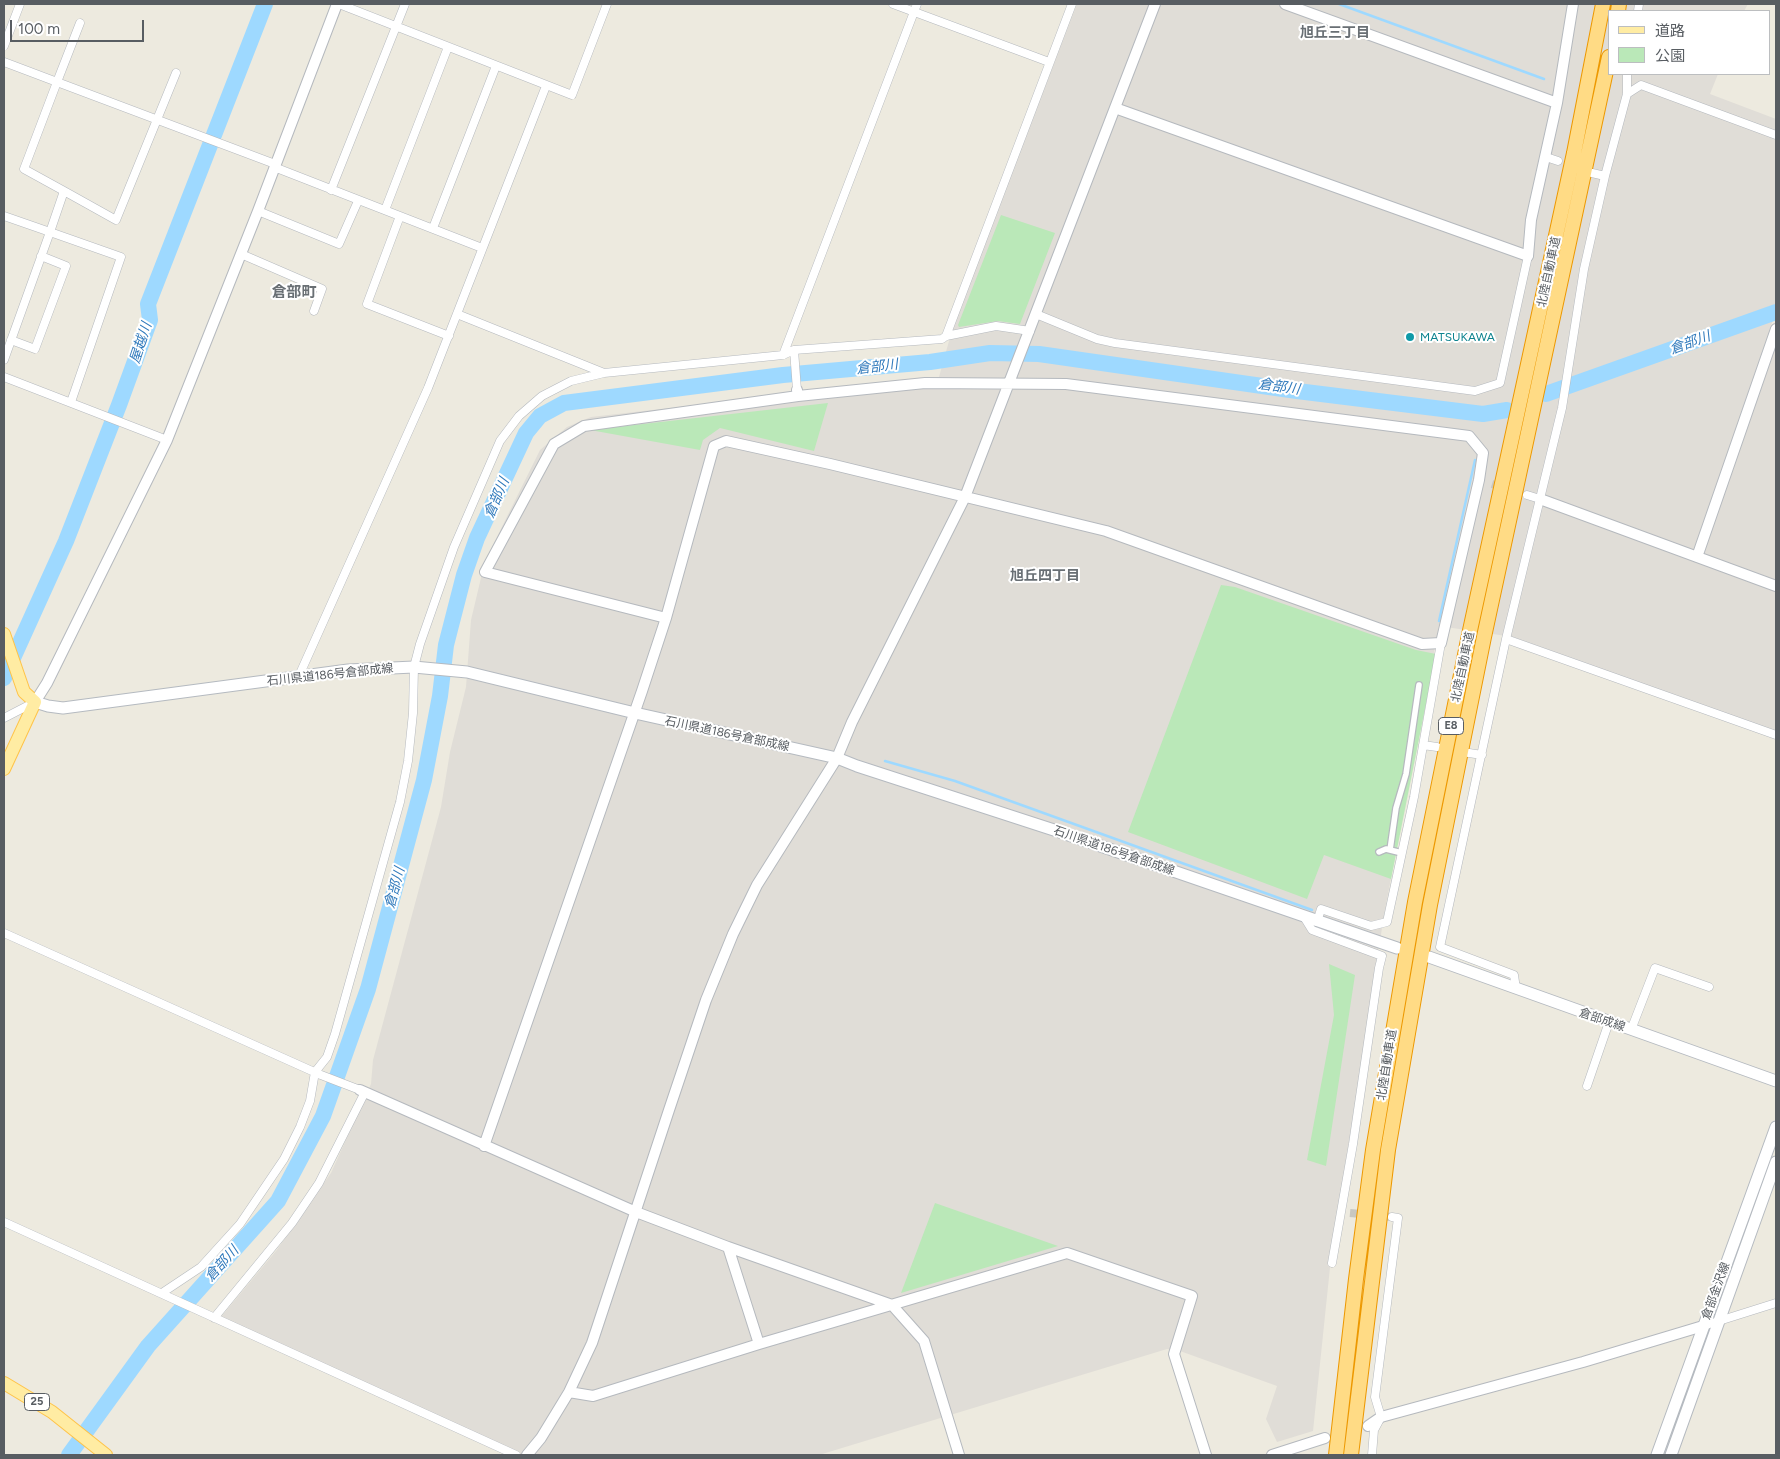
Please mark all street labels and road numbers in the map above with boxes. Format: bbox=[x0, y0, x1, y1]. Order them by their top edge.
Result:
street label: 北陸自動車道 bbox=[1534, 235, 1564, 309]
street label: 北陸自動車道 bbox=[1448, 630, 1478, 704]
street label: 石川県道186号倉部成線 bbox=[266, 661, 394, 689]
street label: 石川県道186号倉部成線 bbox=[663, 714, 791, 754]
road number: E8 bbox=[1438, 718, 1464, 734]
street label: 石川県道186号倉部成線 bbox=[1052, 823, 1176, 879]
street label: 倉部成線 bbox=[1577, 1005, 1627, 1035]
street label: 北陸自動車道 bbox=[1374, 1028, 1400, 1102]
street label: 倉部金沢線 bbox=[1699, 1260, 1733, 1322]
road number: 25 bbox=[24, 1394, 50, 1410]

